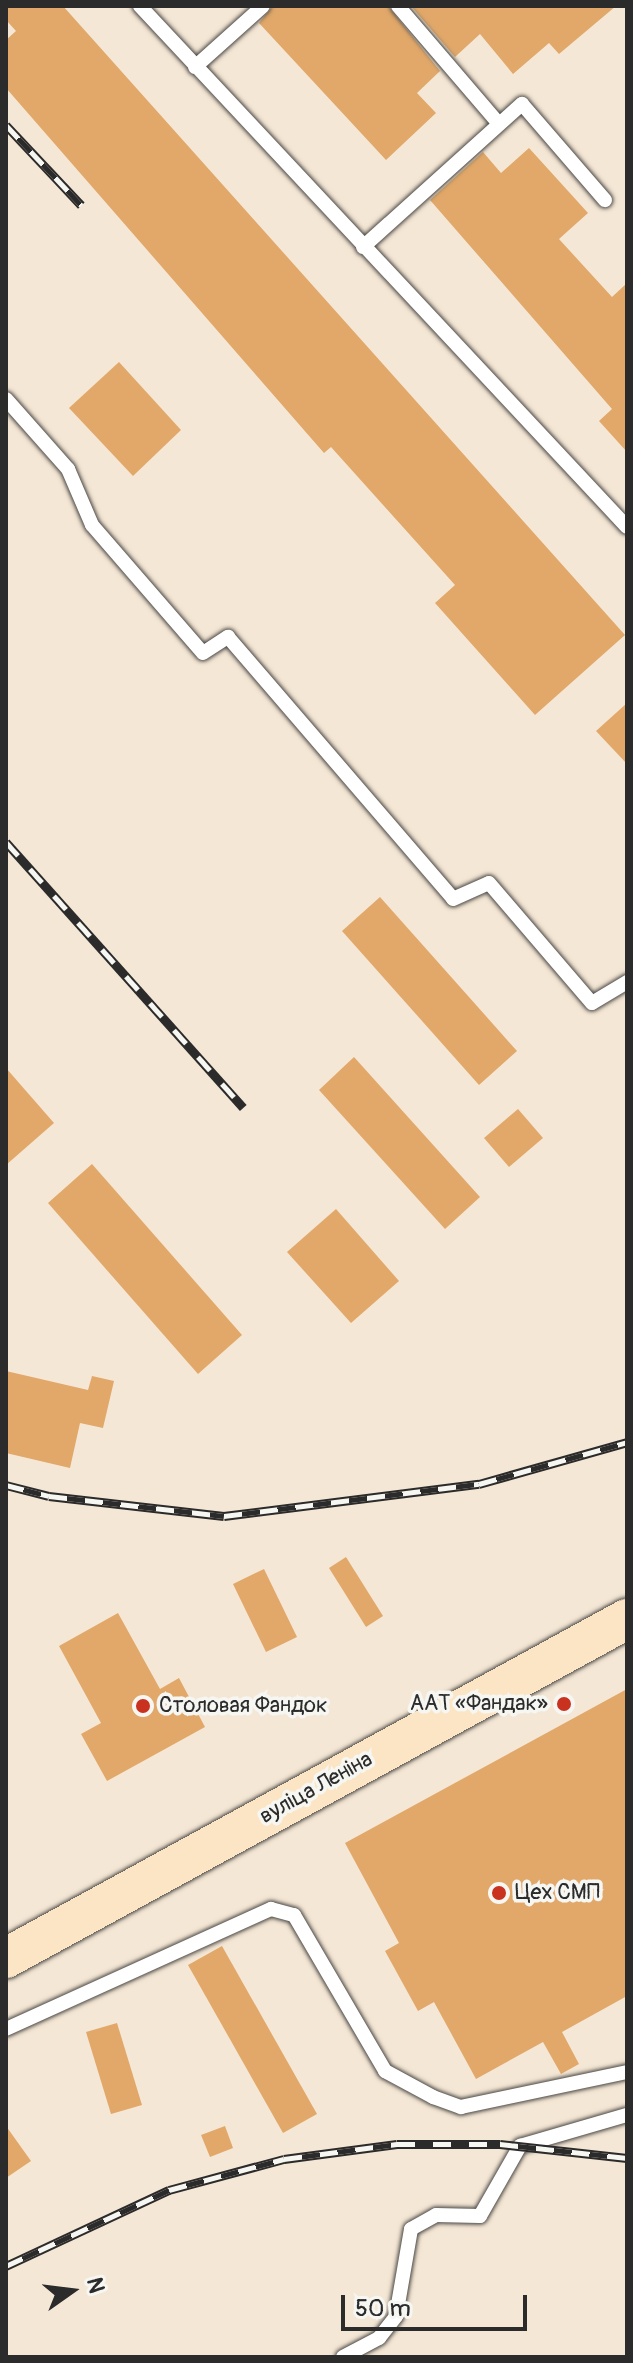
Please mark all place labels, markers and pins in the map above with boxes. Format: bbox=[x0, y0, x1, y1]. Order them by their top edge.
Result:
place label: ААТ «Фандак» bbox=[410, 1691, 548, 1717]
place label: Столовая Фандок bbox=[159, 1693, 327, 1719]
marker: ААТ «Фандак» bbox=[555, 1695, 573, 1713]
marker: Столовая Фандок bbox=[134, 1697, 152, 1715]
place label: Цех СМП bbox=[515, 1880, 600, 1906]
marker: Цех СМП bbox=[490, 1884, 508, 1902]

